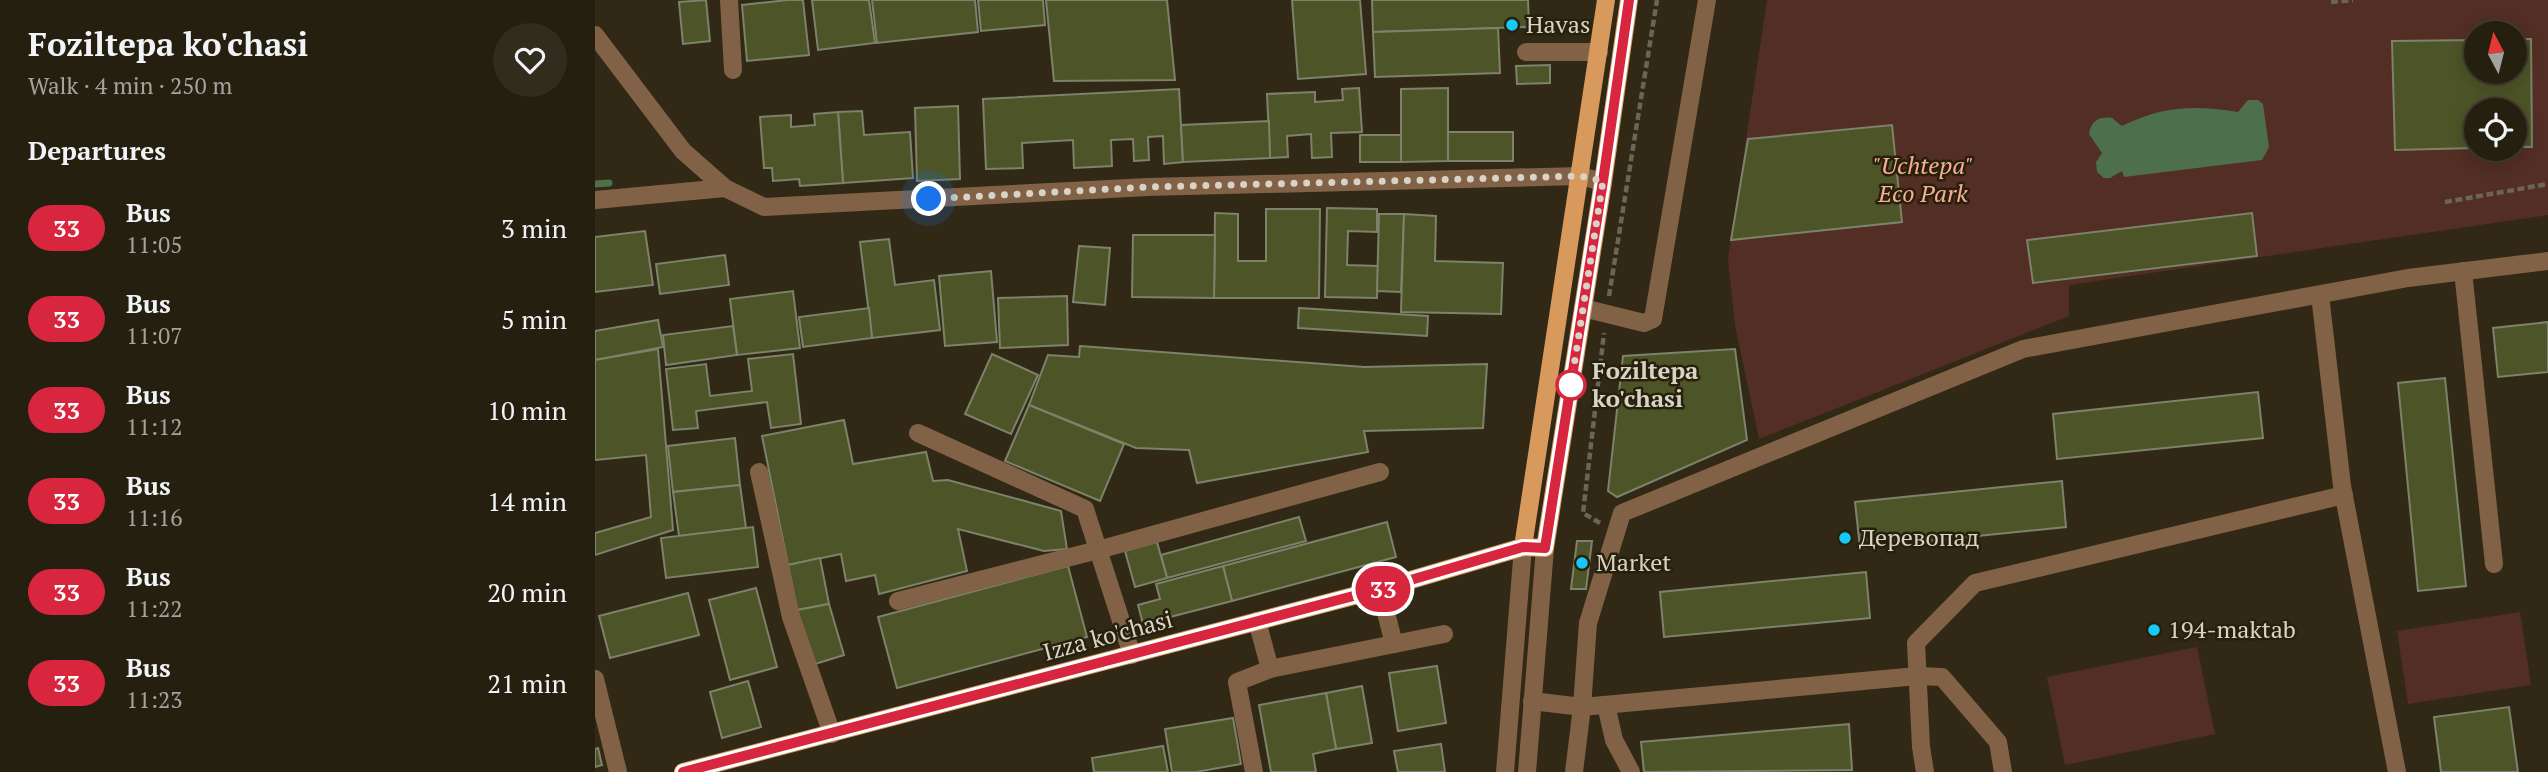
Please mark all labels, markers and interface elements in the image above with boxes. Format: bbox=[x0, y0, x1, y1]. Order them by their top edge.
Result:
place label: Havas bbox=[1526, 8, 1590, 40]
marker: Havas bbox=[1504, 17, 1520, 33]
north arrow bbox=[2464, 21, 2527, 84]
map controls bbox=[2464, 21, 2527, 161]
text: Foziltepa ko'chasi bbox=[28, 22, 308, 65]
button: heart bbox=[493, 23, 567, 97]
text: Walk · 4 min · 250 m bbox=[28, 70, 232, 101]
button: locate bbox=[2464, 98, 2527, 161]
text: Departures bbox=[28, 133, 166, 167]
park label: "Uchtepa" Eco Park bbox=[1873, 149, 1973, 209]
your location bbox=[911, 181, 946, 216]
text: Bus bbox=[126, 195, 171, 229]
text: 3 min bbox=[501, 211, 567, 245]
text: 33 bbox=[53, 212, 80, 244]
text: 11:05 bbox=[126, 229, 183, 260]
text: Bus bbox=[126, 286, 171, 320]
text: 5 min bbox=[501, 302, 567, 336]
text: 33 bbox=[53, 303, 80, 335]
text: 11:07 bbox=[126, 320, 183, 351]
place label: Foziltepa ko'chasi bbox=[1592, 354, 1699, 414]
marker: Foziltepa ko'chasi bbox=[1556, 370, 1586, 400]
text: Bus bbox=[126, 377, 171, 411]
text: 10 min bbox=[487, 393, 567, 427]
text: 33 bbox=[53, 394, 80, 426]
text: 11:12 bbox=[126, 411, 183, 442]
text: Bus bbox=[126, 468, 171, 502]
text: 14 min bbox=[487, 484, 567, 518]
text: 33 bbox=[53, 485, 80, 517]
text: 11:16 bbox=[126, 502, 183, 533]
place label: Деревопад bbox=[1859, 521, 1980, 553]
marker: Деревопад bbox=[1837, 530, 1853, 546]
place label: Market bbox=[1596, 546, 1671, 578]
marker: Market bbox=[1574, 555, 1590, 571]
text: Bus bbox=[126, 559, 171, 593]
line badge: 33 bbox=[1351, 566, 1415, 612]
text: 33 bbox=[1369, 573, 1397, 605]
text: 20 min bbox=[487, 575, 567, 609]
text: 33 bbox=[53, 576, 80, 608]
text: 11:22 bbox=[126, 593, 183, 624]
street label: Izza ko'chasi bbox=[1039, 602, 1176, 668]
place label: 194-maktab bbox=[2168, 613, 2296, 645]
marker: 194-maktab bbox=[2146, 622, 2162, 638]
text: Bus bbox=[126, 650, 171, 684]
text: 21 min bbox=[487, 666, 567, 700]
text: 33 bbox=[53, 667, 80, 699]
text: 11:23 bbox=[126, 684, 183, 715]

